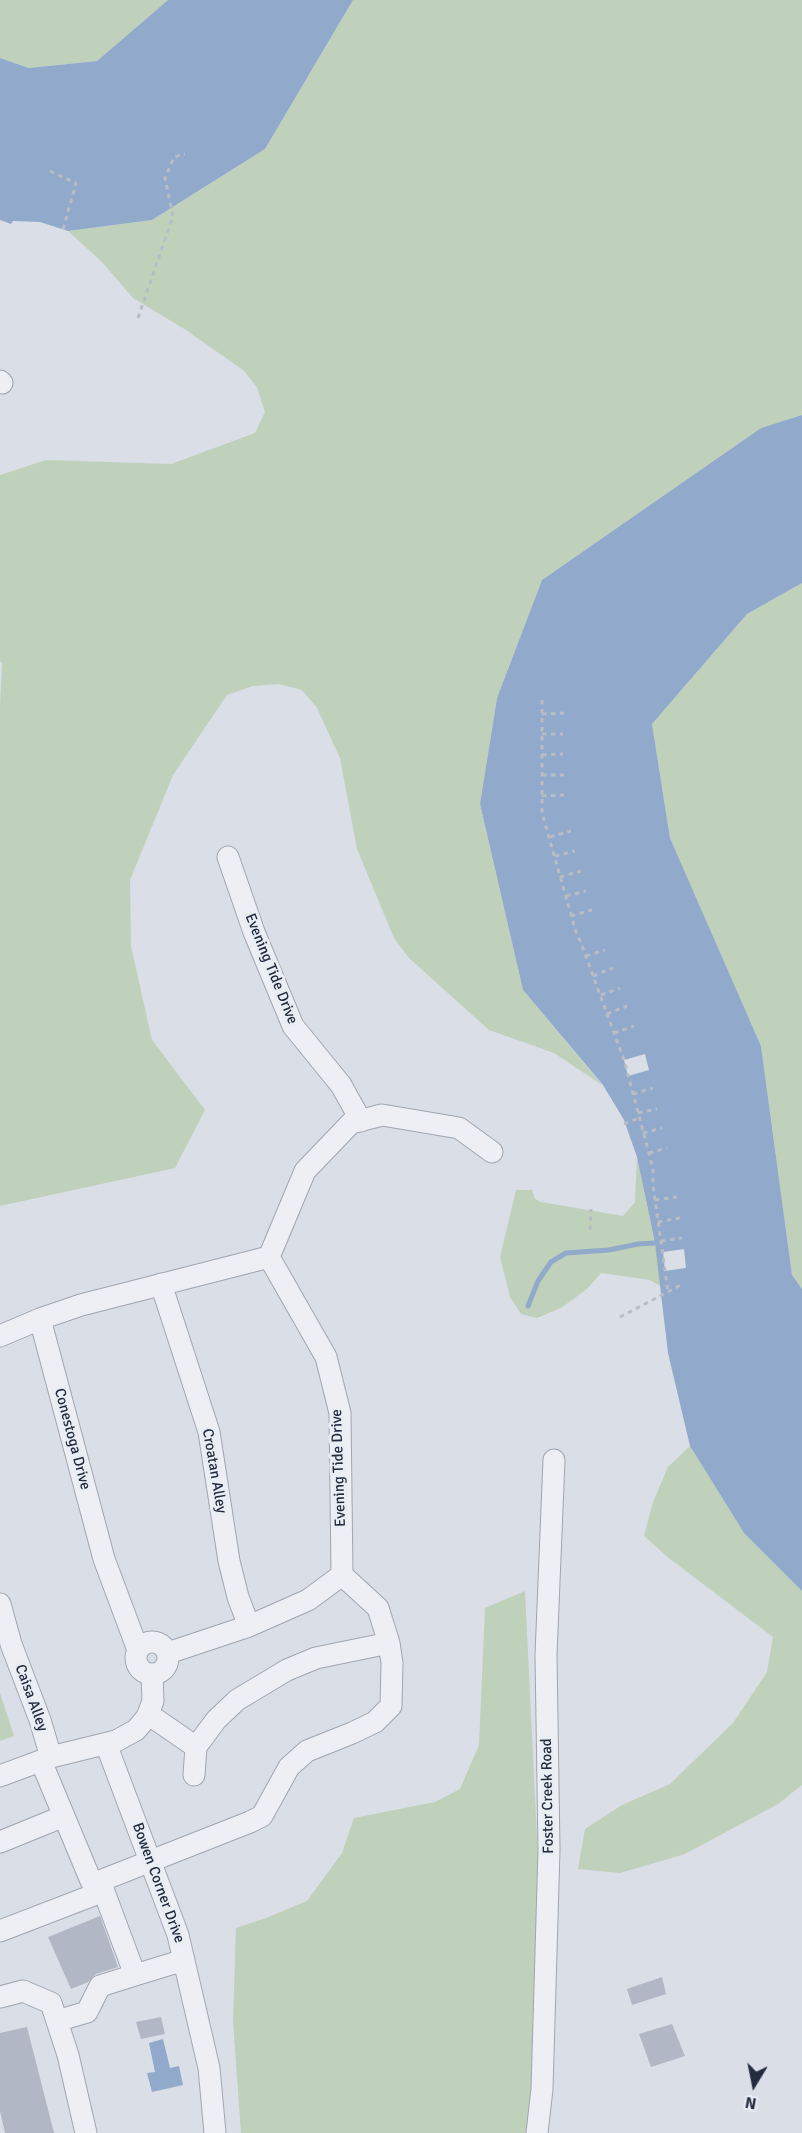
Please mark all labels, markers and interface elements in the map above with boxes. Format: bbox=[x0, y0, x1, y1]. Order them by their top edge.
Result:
street label: Evening Tide Drive bbox=[241, 911, 301, 1027]
street label: Conestoga Drive bbox=[50, 1386, 94, 1492]
street label: Evening Tide Drive bbox=[328, 1409, 350, 1527]
street label: Croatan Alley bbox=[198, 1427, 230, 1515]
street label: Caisa Alley bbox=[11, 1662, 51, 1734]
street label: Foster Creek Road bbox=[538, 1738, 558, 1854]
street label: Bowen Corner Drive bbox=[128, 1820, 188, 1946]
north arrow bbox=[724, 2055, 784, 2115]
text: N bbox=[744, 2092, 758, 2114]

